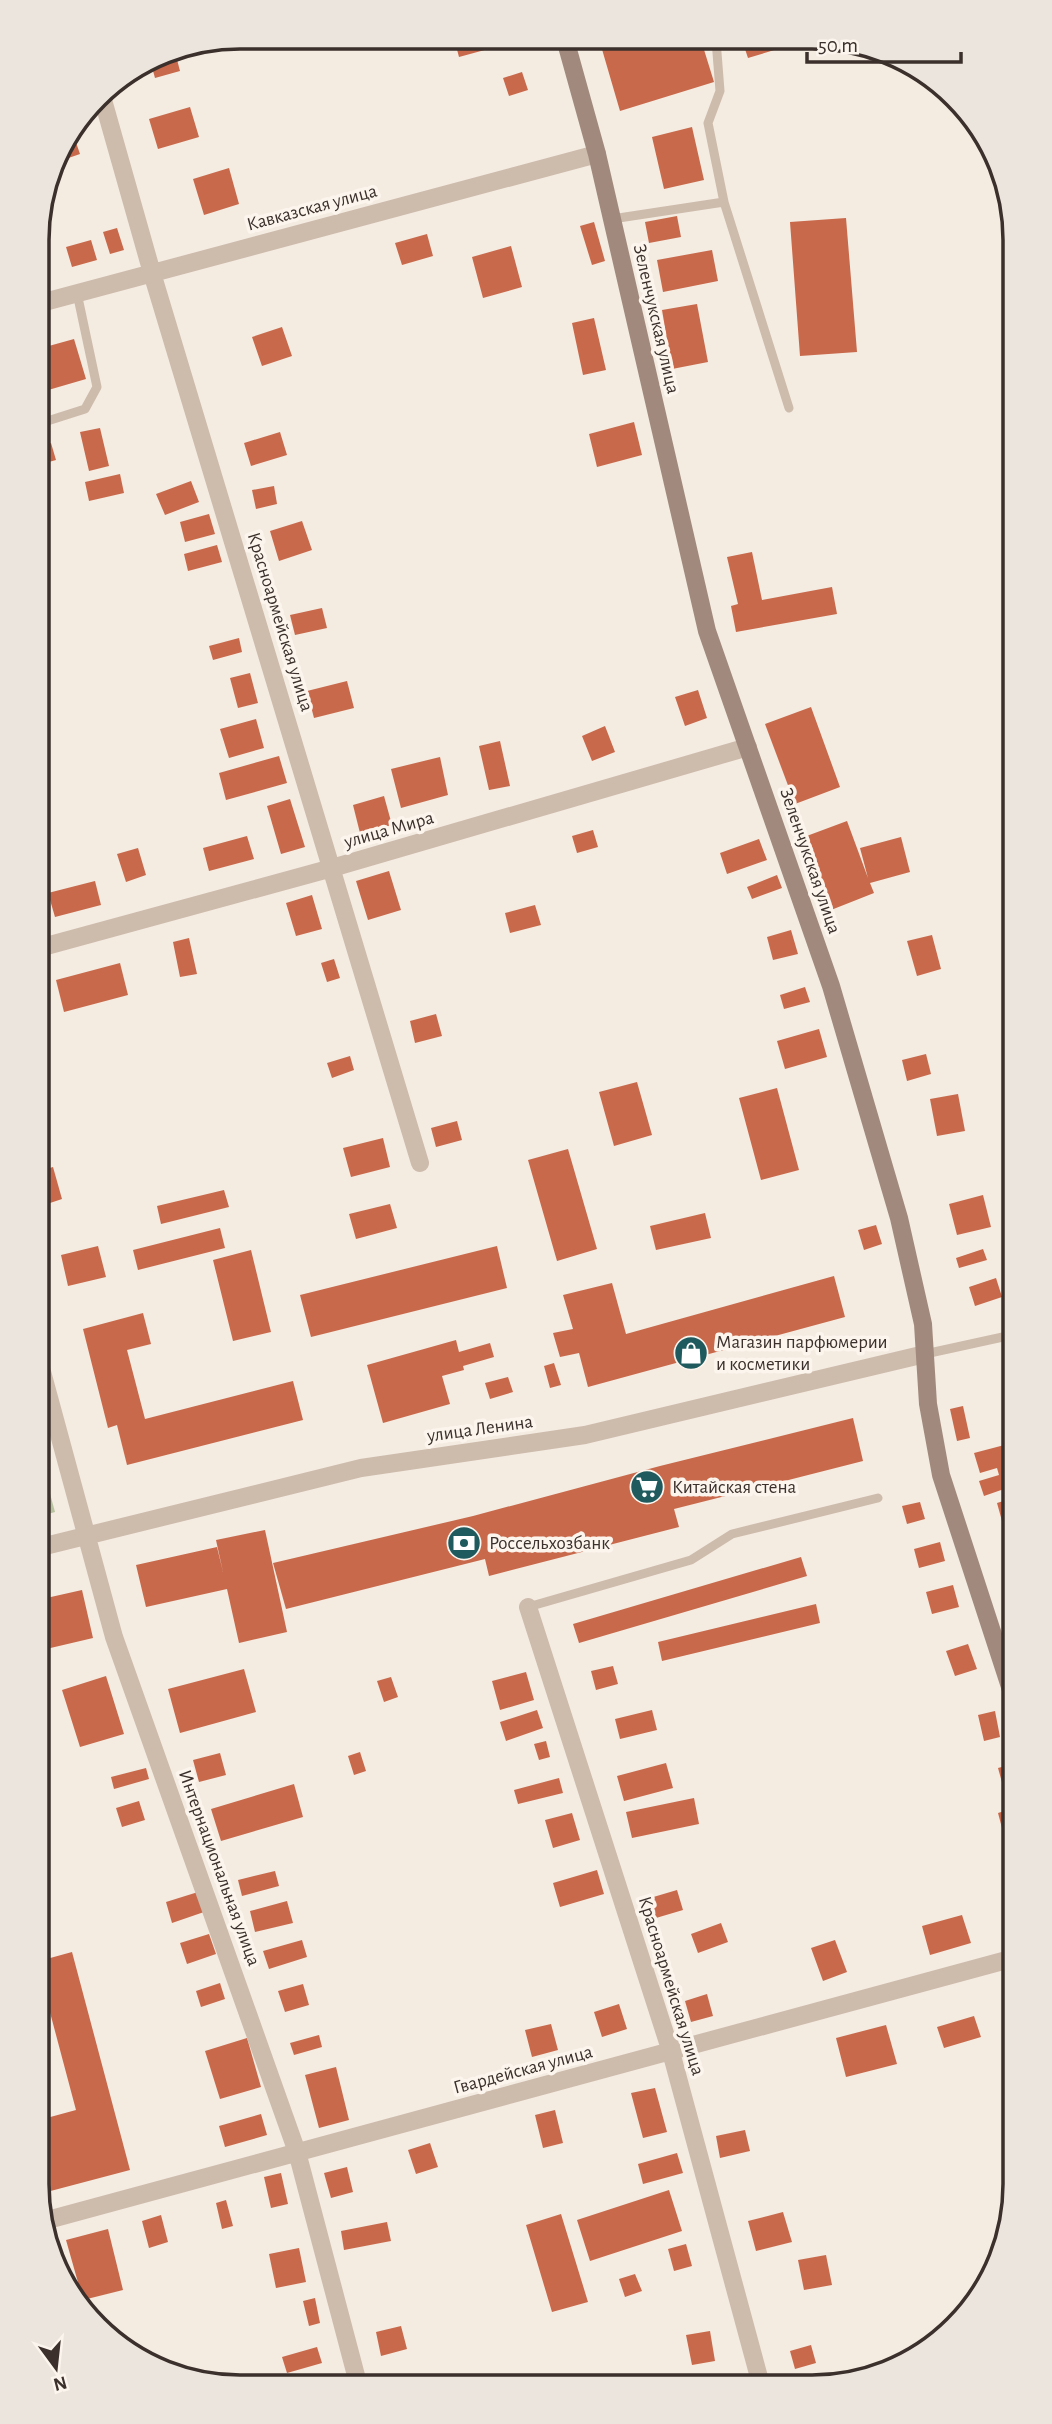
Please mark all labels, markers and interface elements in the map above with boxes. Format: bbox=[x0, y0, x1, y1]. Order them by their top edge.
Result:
scale bar bbox=[807, 21, 961, 65]
text: 50 m bbox=[818, 35, 858, 56]
street label: Кавказская улица bbox=[245, 181, 380, 235]
street label: Зеленчукская улица bbox=[630, 242, 683, 396]
street label: Красноармейская улица bbox=[244, 530, 316, 714]
street label: Зеленчукская улица bbox=[776, 786, 844, 937]
street label: улица Мира bbox=[341, 808, 436, 852]
place label: Магазин парфюмерии и косметики bbox=[716, 1333, 888, 1374]
shop icon: Магазин парфюмерии и косметики bbox=[672, 1334, 710, 1372]
street label: улица Ленина bbox=[425, 1412, 534, 1446]
supermarket icon: Китайская стена bbox=[628, 1468, 666, 1506]
place label: Китайская стена bbox=[672, 1478, 797, 1497]
bank icon: Россельхозбанк bbox=[445, 1524, 483, 1562]
place label: Россельхозбанк bbox=[489, 1534, 610, 1553]
street label: Интернациональная улица bbox=[175, 1767, 263, 1969]
street label: Красноармейская улица bbox=[635, 1894, 707, 2078]
street label: Гвардейская улица bbox=[451, 2042, 595, 2098]
north arrow bbox=[21, 2333, 91, 2403]
text: N bbox=[51, 2372, 69, 2394]

